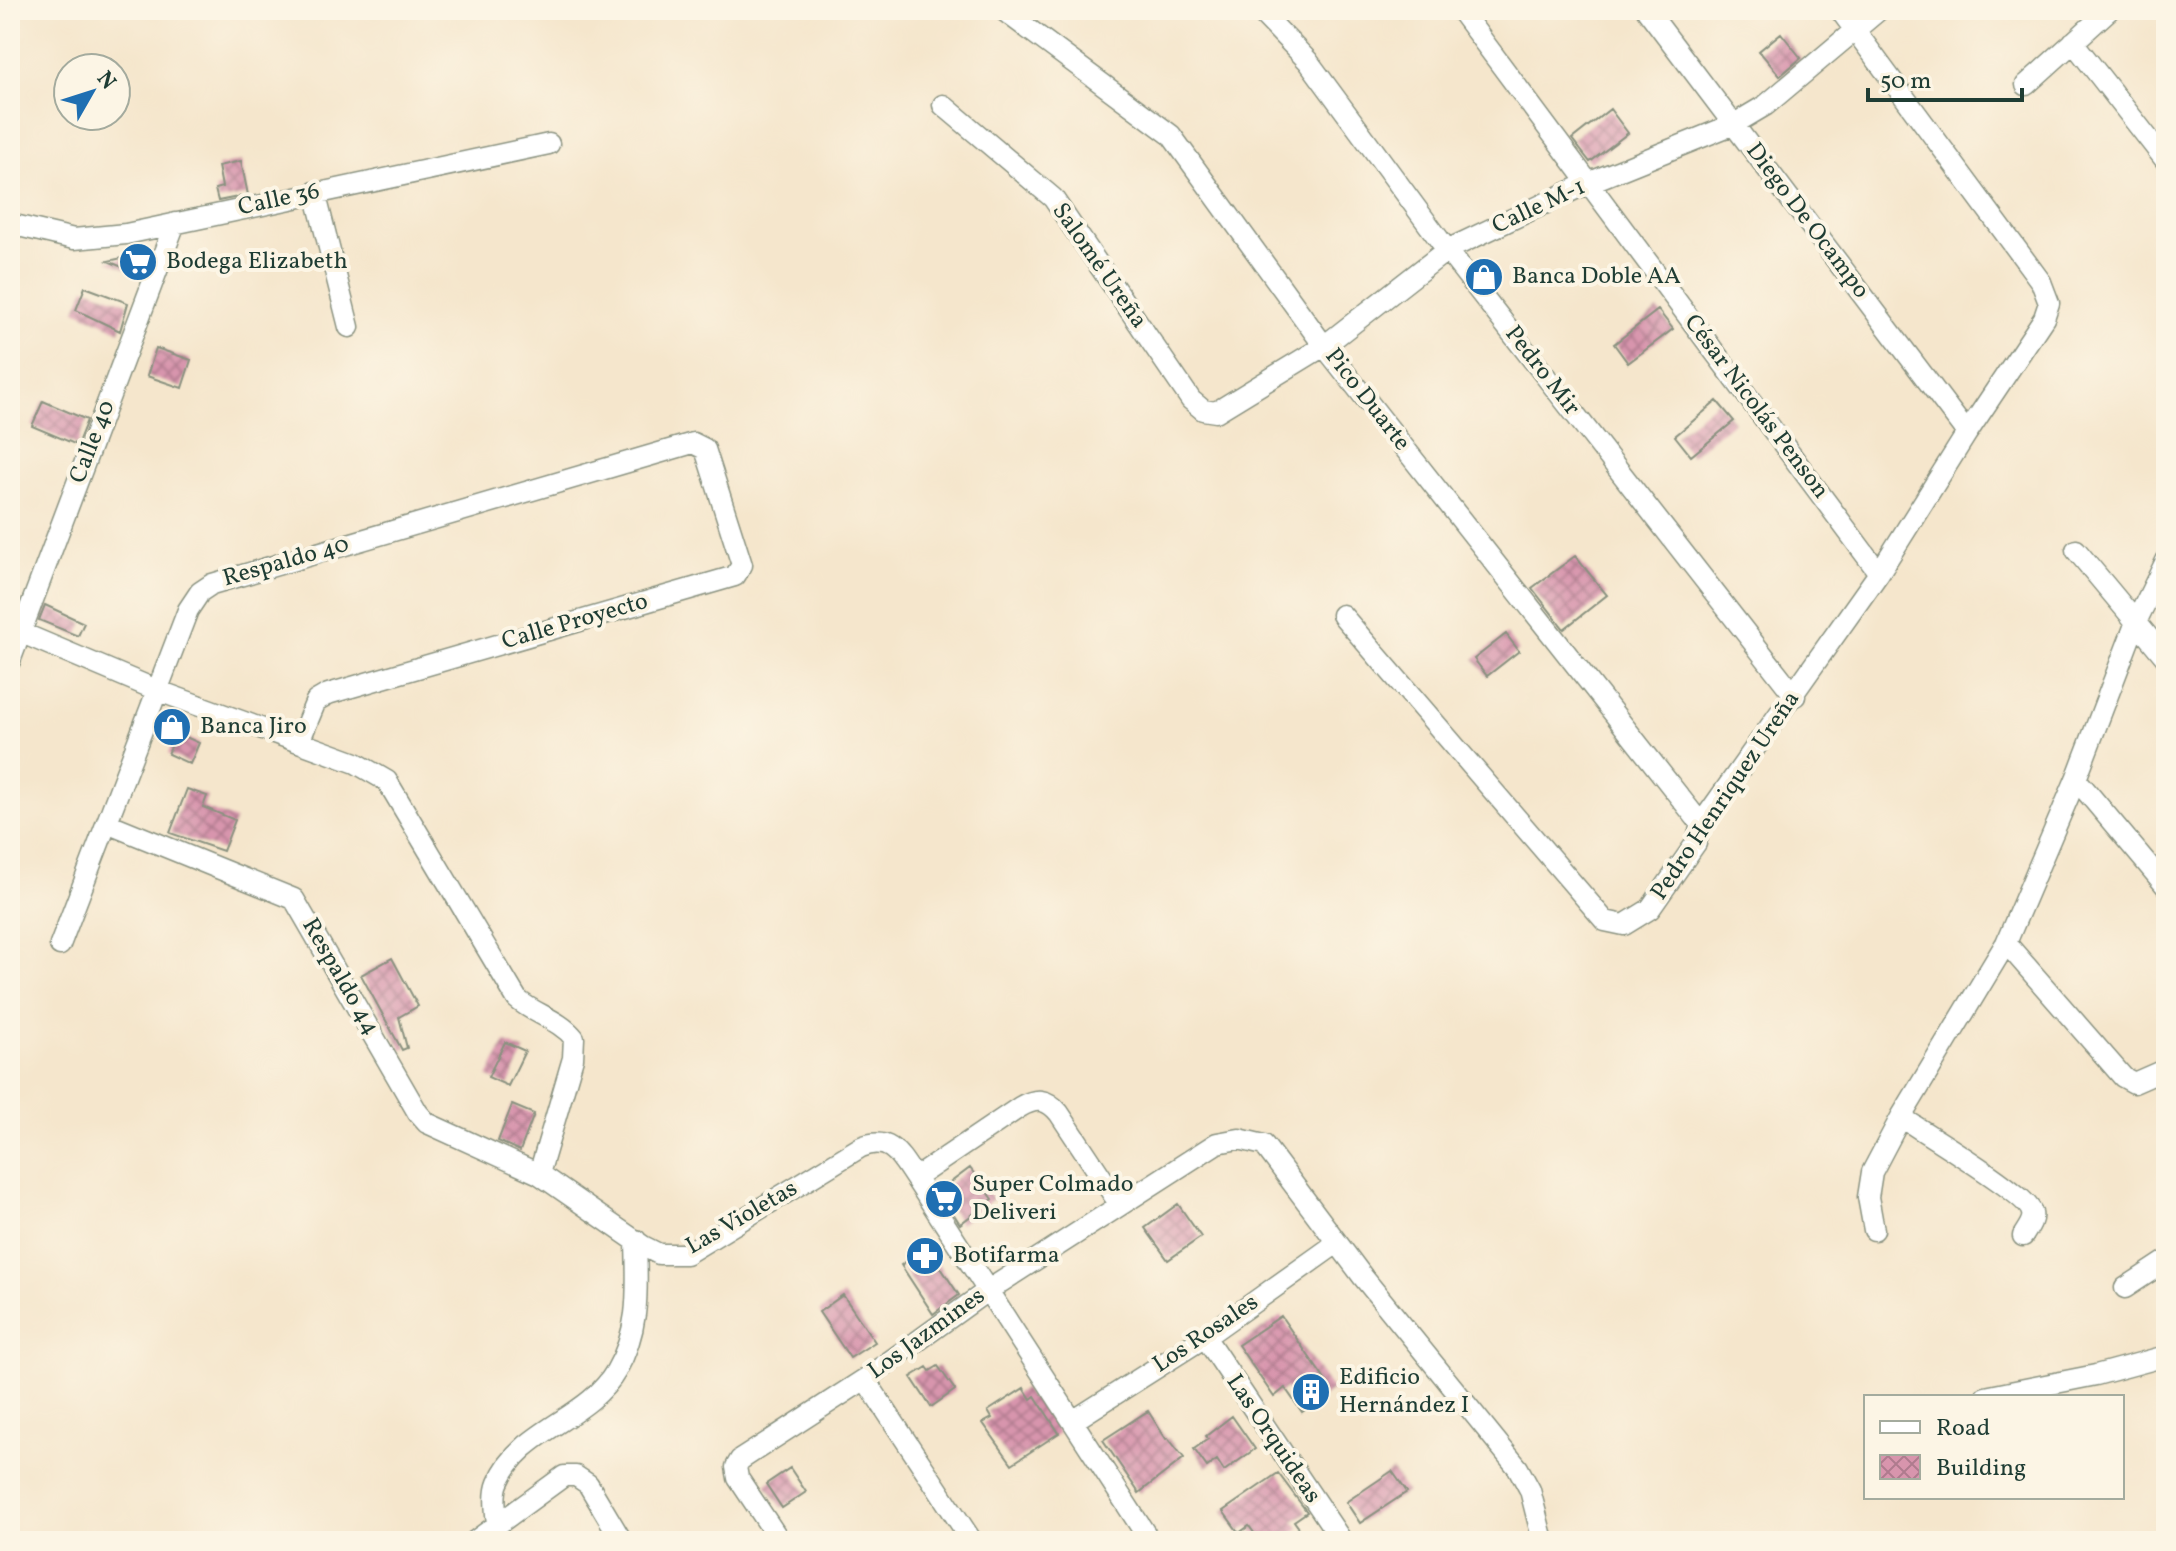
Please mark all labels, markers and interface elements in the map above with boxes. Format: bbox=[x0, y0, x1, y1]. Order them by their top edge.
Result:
north arrow bbox=[52, 52, 132, 132]
scale bar bbox=[1868, 52, 2022, 102]
text: N bbox=[89, 65, 123, 97]
text: 50 m bbox=[1880, 65, 1932, 99]
street label: Diego De Ocampo bbox=[1737, 136, 1877, 306]
street label: Calle M-1 bbox=[1487, 171, 1591, 243]
street label: Calle 36 bbox=[235, 175, 323, 225]
street label: Salomé Ureña bbox=[1043, 196, 1155, 336]
supermarket icon: Bodega Elizabeth bbox=[117, 241, 159, 283]
place label: Bodega Elizabeth bbox=[166, 245, 348, 279]
shop icon: Banca Doble AA bbox=[1463, 256, 1505, 298]
place label: Banca Doble AA bbox=[1512, 260, 1681, 294]
street label: César Nicolás Penson bbox=[1675, 308, 1837, 506]
street label: Pedro Mir bbox=[1496, 319, 1588, 423]
street label: Pico Duarte bbox=[1316, 341, 1418, 459]
street label: Calle 40 bbox=[62, 396, 124, 488]
street label: Respaldo 40 bbox=[219, 528, 353, 596]
street label: Calle Proyecto bbox=[498, 585, 652, 659]
street label: Pedro Henriquez Ureña bbox=[1643, 685, 1809, 907]
shop icon: Banca Jiro bbox=[151, 706, 193, 748]
place label: Banca Jiro bbox=[200, 710, 307, 744]
street label: Respaldo 44 bbox=[293, 912, 387, 1042]
place label: Super Colmado Deliveri bbox=[972, 1168, 1134, 1230]
street label: Las Violetas bbox=[680, 1172, 804, 1264]
supermarket icon: Super Colmado Deliveri bbox=[923, 1178, 965, 1220]
pharmacy icon: Botifarma bbox=[904, 1235, 946, 1277]
place label: Botifarma bbox=[953, 1239, 1060, 1273]
street label: Los Jazmines bbox=[861, 1280, 993, 1388]
street label: Los Rosales bbox=[1146, 1286, 1266, 1382]
place label: Edificio Hernández I bbox=[1339, 1361, 1469, 1423]
street label: Las Orquideas bbox=[1217, 1368, 1329, 1510]
building icon: Edificio Hernández I bbox=[1290, 1371, 1332, 1413]
legend bbox=[1864, 1395, 2124, 1499]
text: Road bbox=[1936, 1412, 1990, 1446]
text: Building bbox=[1936, 1452, 2026, 1486]

